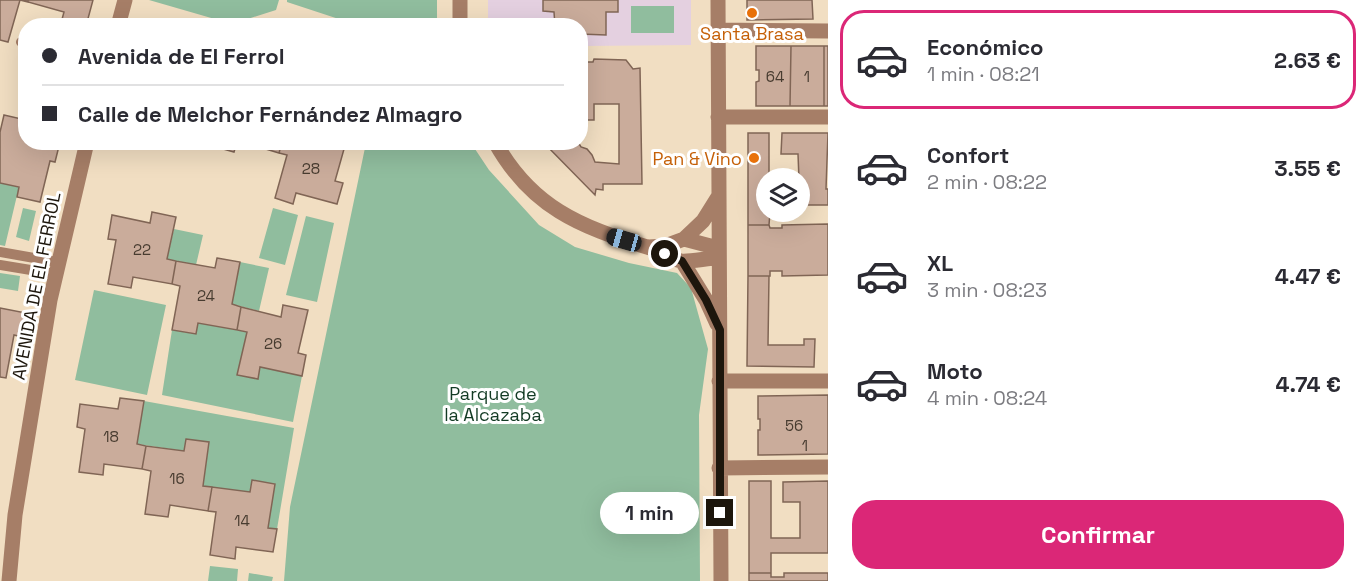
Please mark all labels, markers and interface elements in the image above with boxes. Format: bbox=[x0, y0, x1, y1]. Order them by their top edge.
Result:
marker: Santa Brasa bbox=[745, 6, 759, 20]
place label: Santa Brasa bbox=[700, 22, 804, 45]
icon: car bbox=[855, 33, 909, 87]
text: Económico bbox=[927, 33, 1044, 61]
text: Avenida de El Ferrol bbox=[78, 42, 285, 70]
text: 2.63 € bbox=[1274, 46, 1341, 74]
text: 1 min · 08:21 bbox=[927, 61, 1040, 87]
house number: 64 bbox=[766, 67, 784, 86]
house number: 1 bbox=[804, 67, 810, 86]
text: Calle de Melchor Fernández Almagro bbox=[78, 100, 462, 128]
icon: car bbox=[855, 141, 909, 195]
text: Confort bbox=[927, 141, 1009, 169]
place label: Pan & Vino bbox=[652, 147, 742, 170]
marker: Pan & Vino bbox=[747, 151, 761, 165]
text: 3.55 € bbox=[1274, 154, 1341, 182]
house number: 28 bbox=[302, 159, 320, 178]
map controls bbox=[756, 168, 810, 222]
button: layers bbox=[756, 168, 810, 222]
text: 2 min · 08:22 bbox=[927, 169, 1047, 195]
street label: AVENIDA DE EL FERROL bbox=[7, 190, 66, 382]
car bbox=[604, 226, 644, 254]
house number: 22 bbox=[133, 240, 151, 259]
route start bbox=[651, 240, 678, 267]
icon: car bbox=[855, 249, 909, 303]
text: XL bbox=[927, 249, 953, 277]
text: 4.47 € bbox=[1275, 262, 1341, 290]
text: 3 min · 08:23 bbox=[927, 277, 1047, 303]
house number: 24 bbox=[197, 286, 215, 305]
house number: 26 bbox=[264, 334, 282, 353]
icon: car bbox=[855, 357, 909, 411]
text: Moto bbox=[927, 357, 983, 385]
text: 4.74 € bbox=[1276, 370, 1341, 398]
park label: Parque de la Alcazaba bbox=[444, 382, 542, 426]
text: 4 min · 08:24 bbox=[927, 385, 1047, 411]
house number: 56 bbox=[785, 416, 803, 435]
house number: 18 bbox=[103, 427, 119, 446]
house number: 1 bbox=[802, 436, 808, 455]
house number: 16 bbox=[169, 469, 185, 488]
callout: 1 min bbox=[600, 492, 699, 534]
route end bbox=[706, 499, 733, 526]
text: 1 min bbox=[625, 500, 674, 526]
button: Confirmar bbox=[852, 500, 1344, 569]
house number: 14 bbox=[234, 511, 250, 530]

